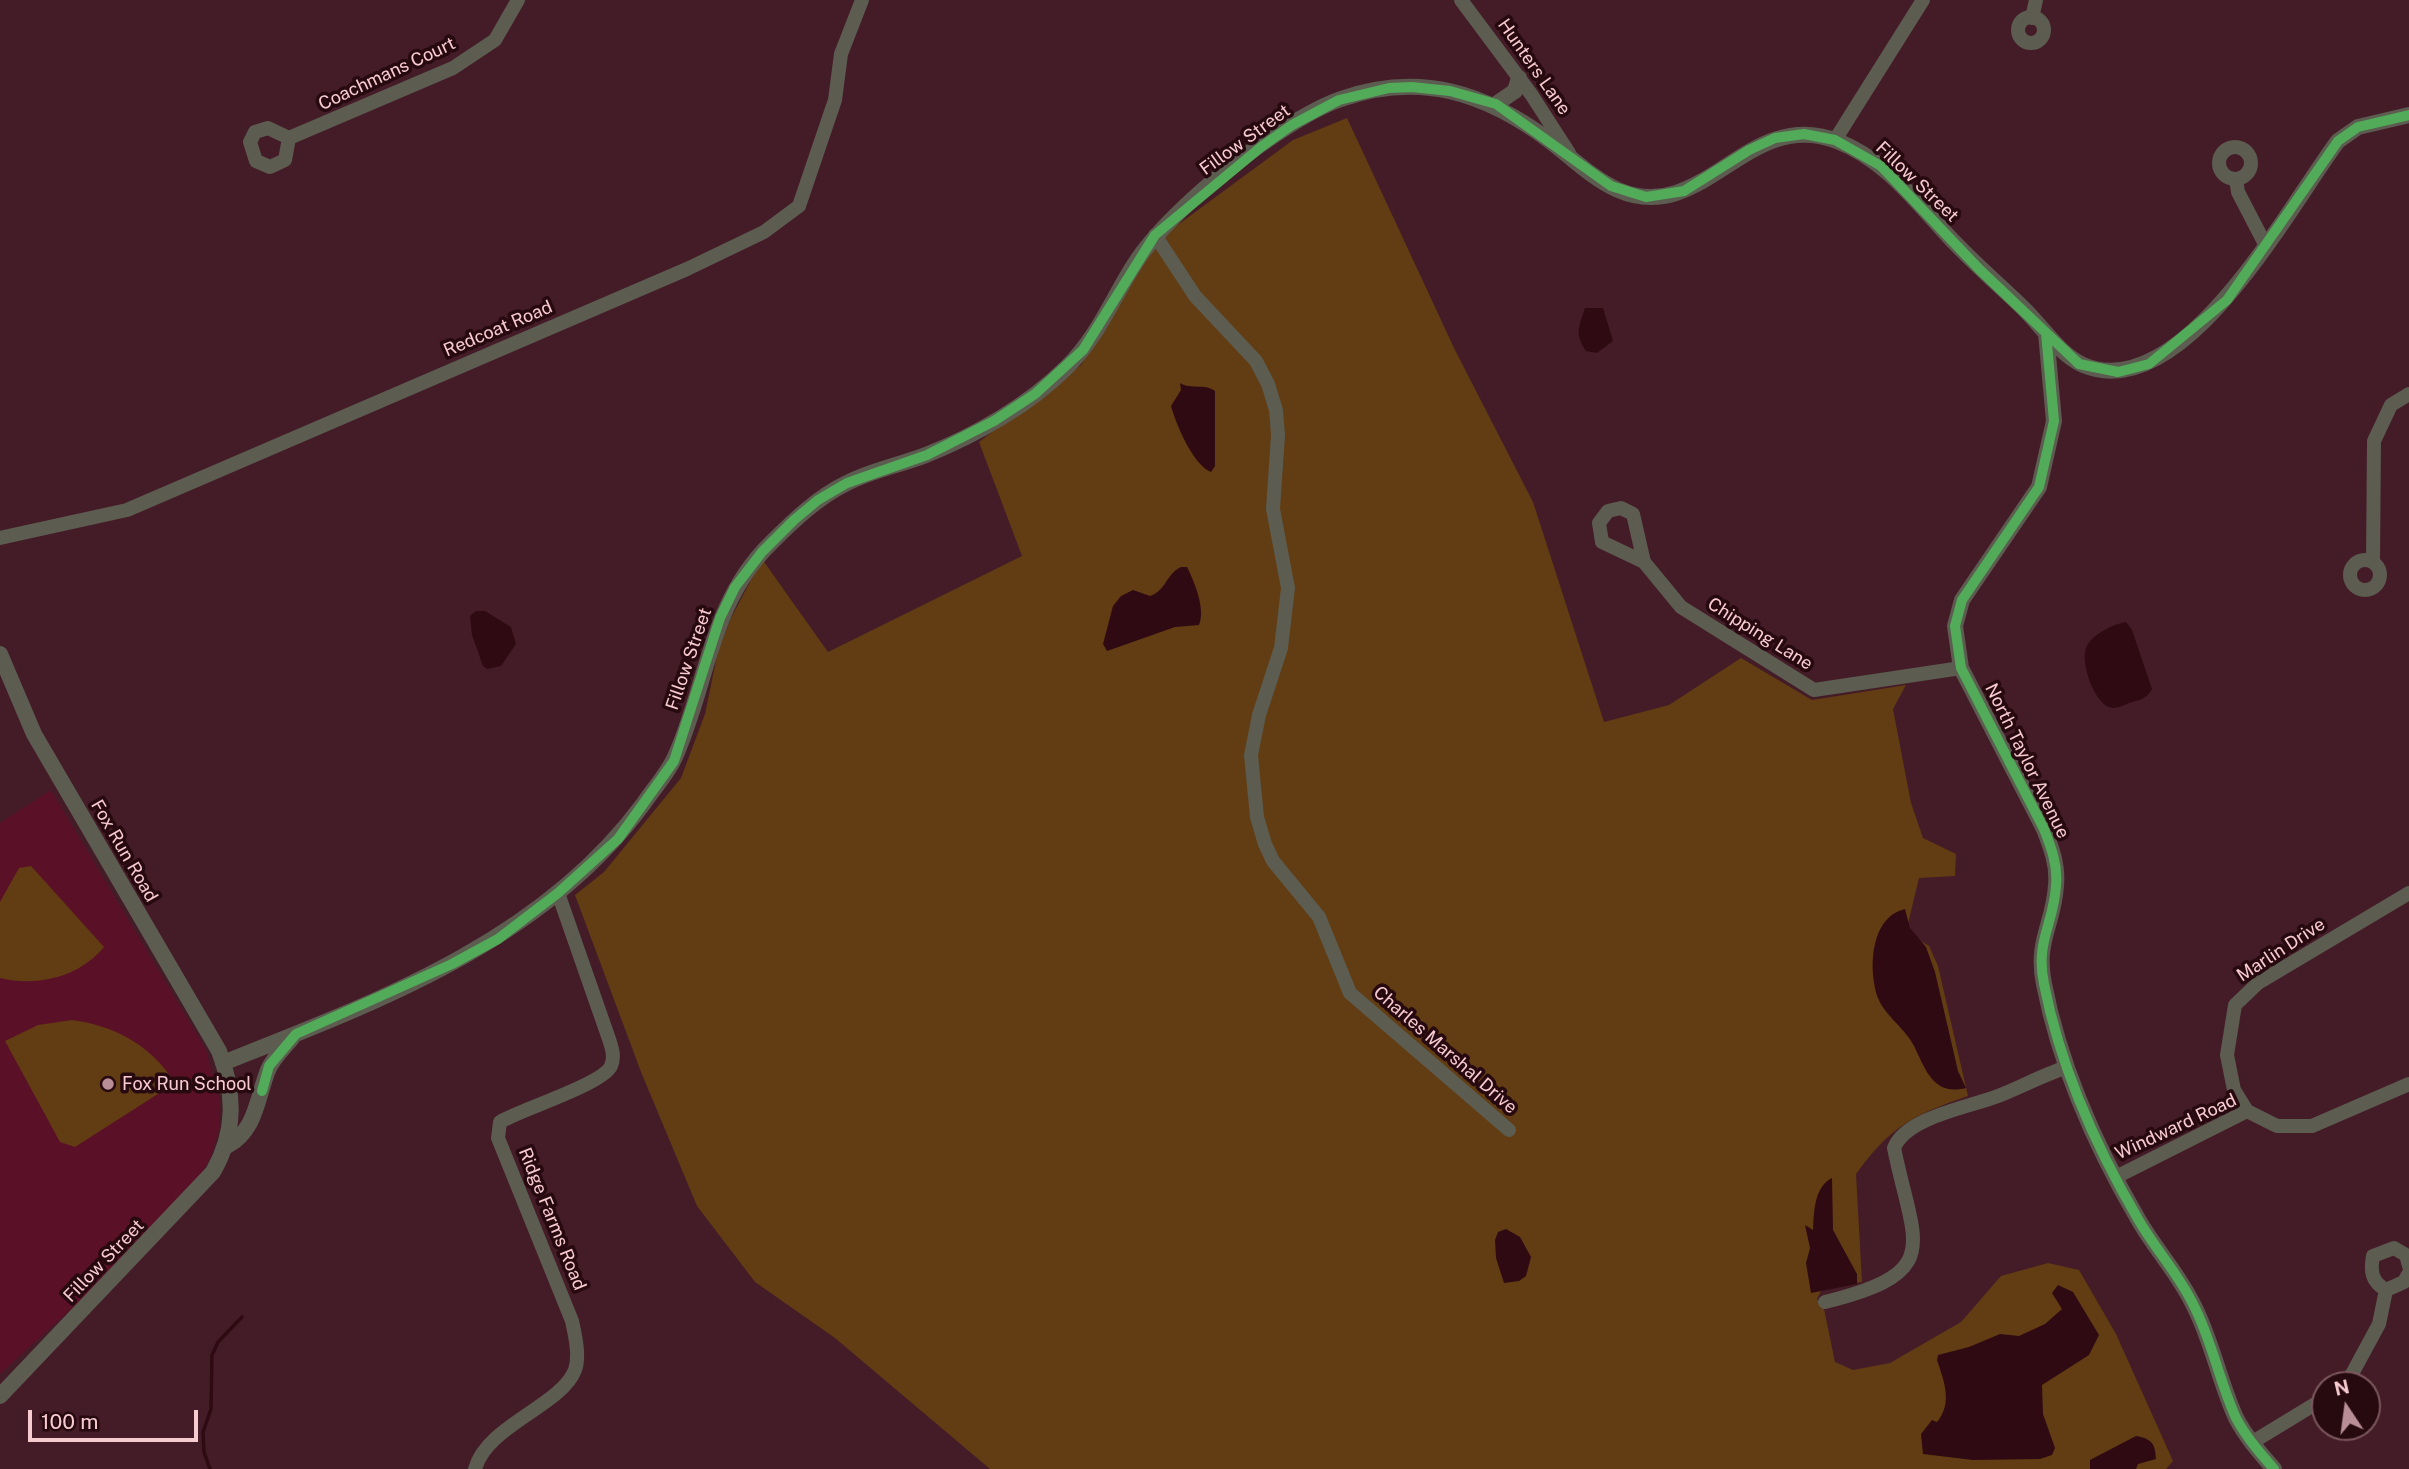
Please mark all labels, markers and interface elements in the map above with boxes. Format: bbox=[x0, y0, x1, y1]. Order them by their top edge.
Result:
street label: Hunters Lane bbox=[1493, 15, 1575, 119]
street label: Coachmans Court bbox=[315, 33, 459, 115]
street label: Fillow Street bbox=[1196, 100, 1294, 180]
street label: Fillow Street bbox=[1871, 137, 1963, 227]
street label: Redcoat Road bbox=[440, 296, 556, 362]
street label: Chipping Lane bbox=[1703, 593, 1817, 675]
street label: Fillow Street bbox=[661, 605, 717, 713]
street label: North Taylor Avenue bbox=[1980, 680, 2074, 842]
street label: Fox Run Road bbox=[86, 796, 162, 906]
street label: Marlin Drive bbox=[2233, 914, 2329, 986]
street label: Charles Marshal Drive bbox=[1369, 982, 1521, 1118]
place label: Fox Run School bbox=[122, 1073, 252, 1095]
marker: Fox Run School bbox=[100, 1076, 116, 1092]
street label: Windward Road bbox=[2112, 1089, 2240, 1165]
street label: Ridge Farms Road bbox=[514, 1145, 590, 1293]
street label: Fillow Street bbox=[59, 1215, 149, 1307]
north arrow bbox=[2311, 1371, 2381, 1441]
text: N bbox=[2332, 1375, 2351, 1400]
scale bar bbox=[32, 1396, 201, 1440]
text: 100 m bbox=[41, 1409, 98, 1434]

